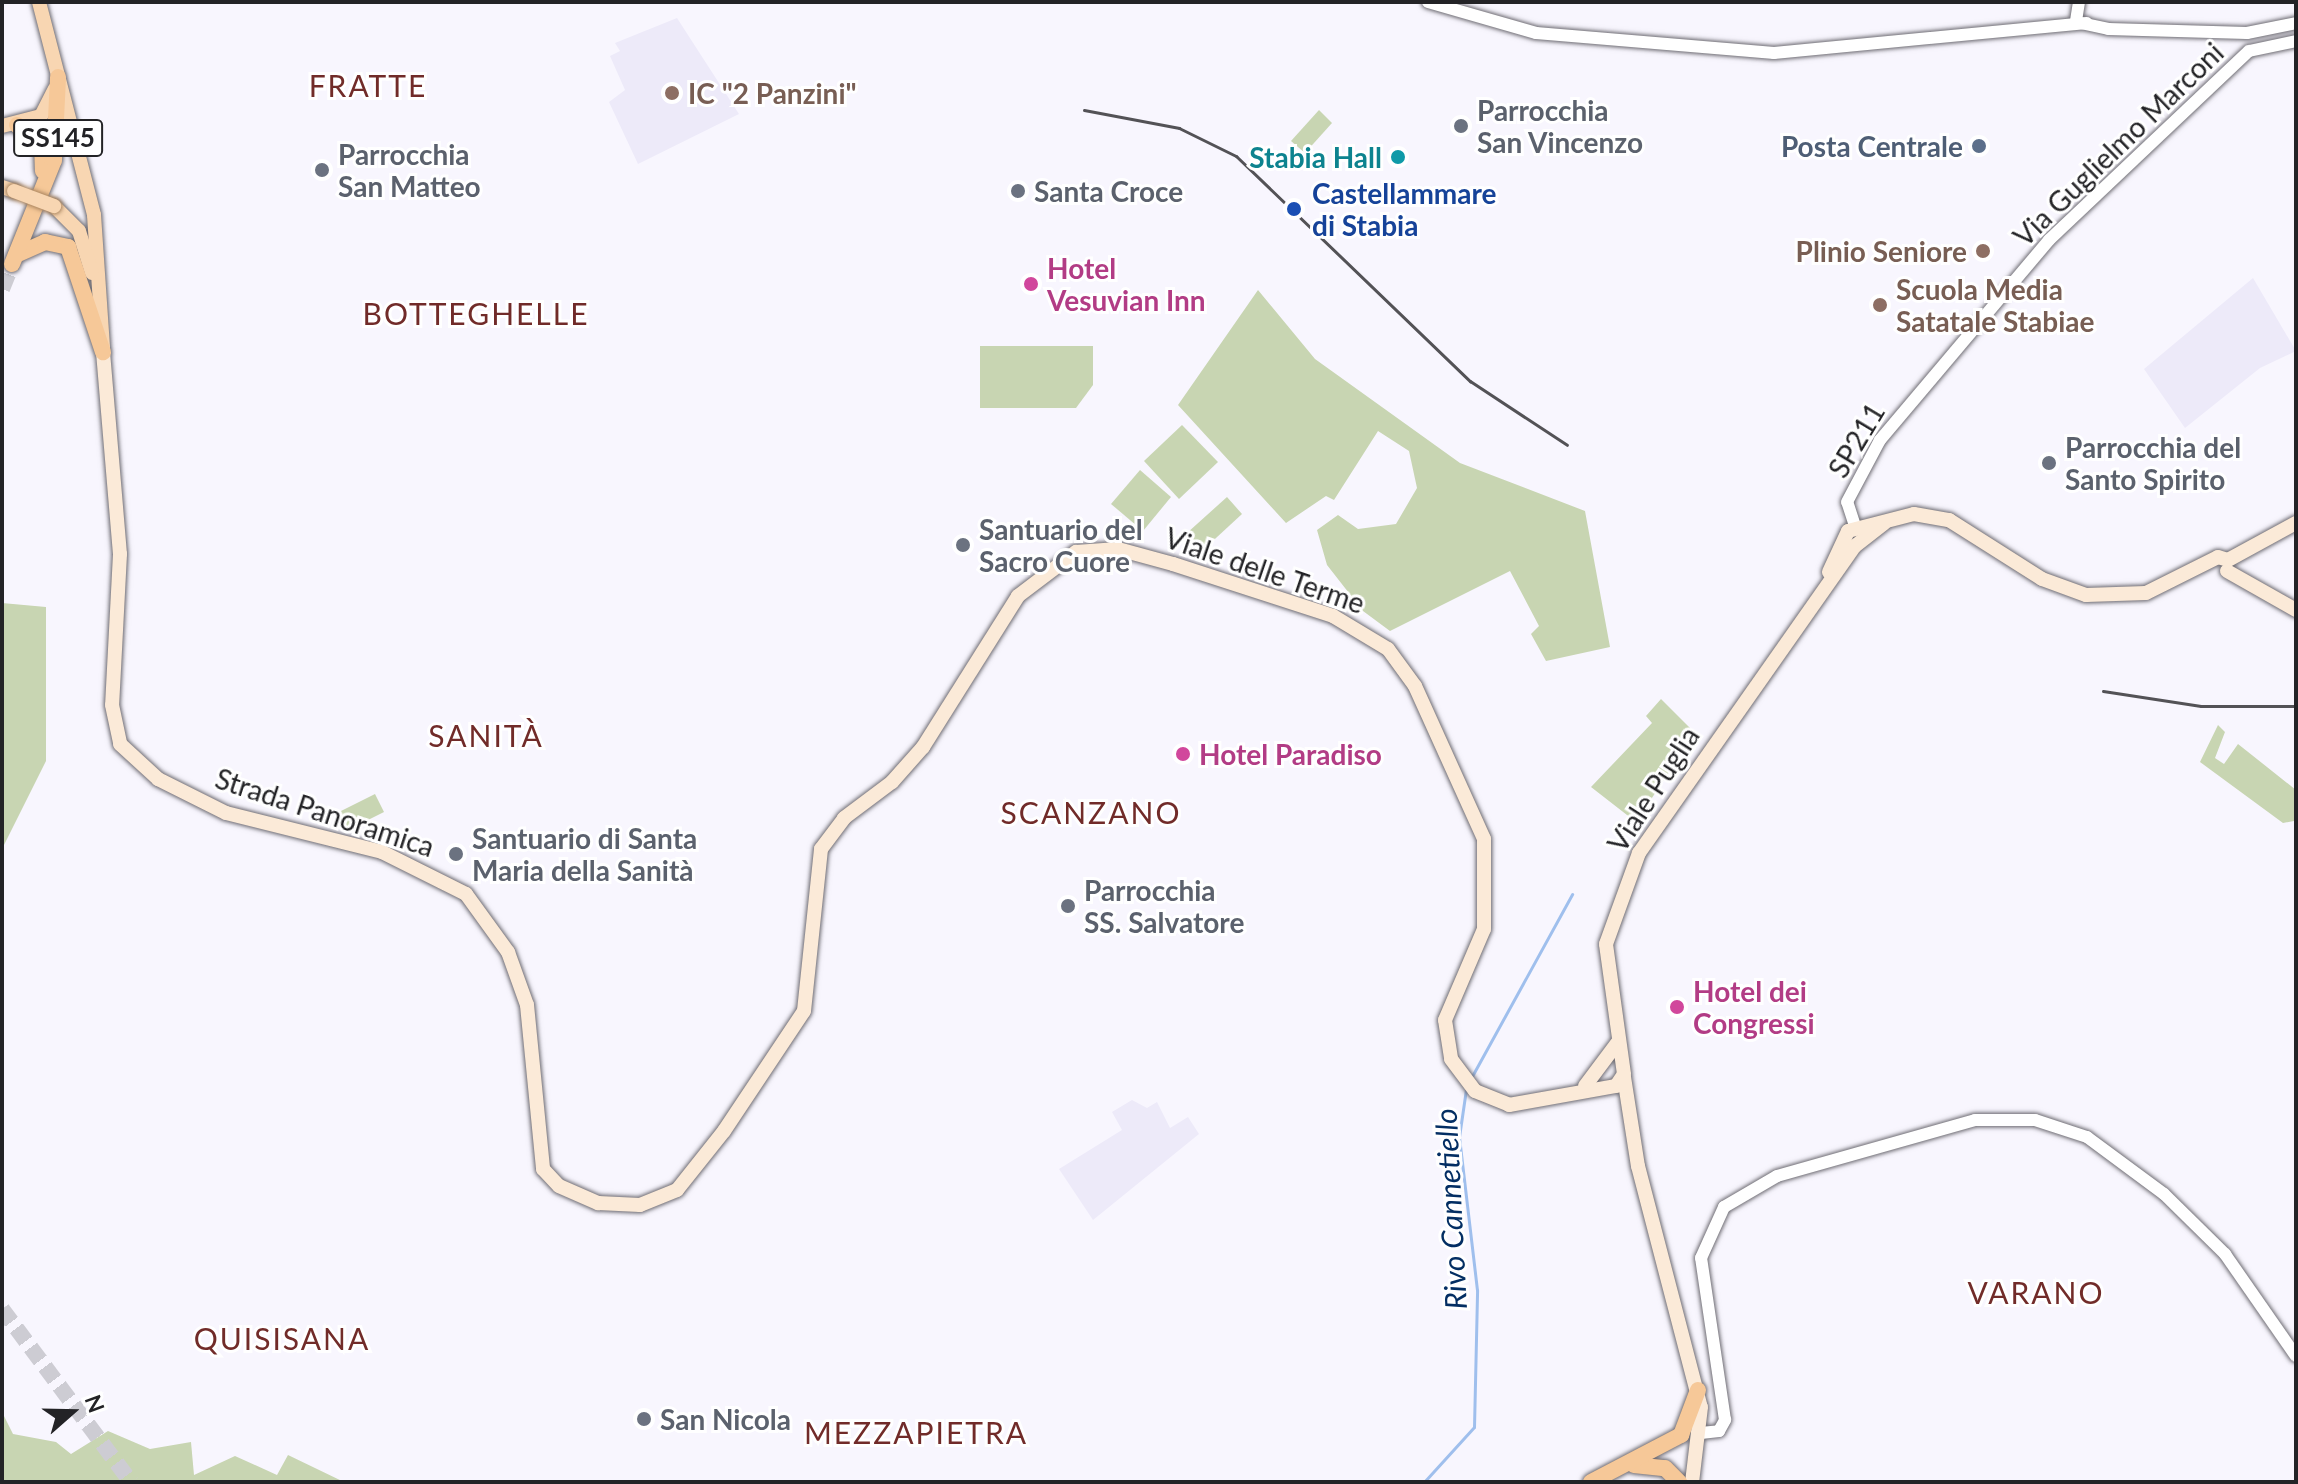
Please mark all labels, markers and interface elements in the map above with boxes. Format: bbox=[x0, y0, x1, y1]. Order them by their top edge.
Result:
street label: Via Guglielmo Marconi bbox=[2006, 35, 2230, 253]
district label: FRATTE bbox=[309, 67, 427, 103]
place label: IC "2 Panzini" bbox=[688, 76, 857, 110]
marker: IC "2 Panzini" bbox=[663, 84, 681, 102]
place label: Parrocchia San Vincenzo bbox=[1477, 93, 1644, 159]
road number: SS145 bbox=[12, 116, 104, 160]
marker: Parrocchia San Vincenzo bbox=[1452, 117, 1470, 135]
place label: Posta Centrale bbox=[1781, 129, 1963, 163]
place label: Parrocchia San Matteo bbox=[338, 137, 481, 203]
marker: Posta Centrale bbox=[1970, 137, 1988, 155]
place label: Stabia Hall bbox=[1249, 140, 1382, 174]
marker: Stabia Hall bbox=[1389, 148, 1407, 166]
marker: Parrocchia San Matteo bbox=[313, 161, 331, 179]
place label: Santa Croce bbox=[1034, 174, 1183, 208]
place label: Castellammare di Stabia bbox=[1312, 176, 1497, 242]
marker: Santa Croce bbox=[1009, 182, 1027, 200]
marker: Castellammare di Stabia bbox=[1283, 198, 1305, 220]
place label: Plinio Seniore bbox=[1796, 234, 1967, 268]
marker: Plinio Seniore bbox=[1974, 242, 1992, 260]
place label: Hotel Vesuvian Inn bbox=[1047, 251, 1206, 317]
place label: Scuola Media Satatale Stabiae bbox=[1896, 272, 2094, 338]
marker: Hotel Vesuvian Inn bbox=[1022, 275, 1040, 293]
district label: BOTTEGHELLE bbox=[362, 295, 590, 331]
marker: Scuola Media Satatale Stabiae bbox=[1871, 296, 1889, 314]
street label: SP211 bbox=[1821, 397, 1891, 483]
place label: Parrocchia del Santo Spirito bbox=[2065, 430, 2241, 496]
marker: Parrocchia del Santo Spirito bbox=[2040, 454, 2058, 472]
place label: Santuario del Sacro Cuore bbox=[979, 512, 1143, 578]
street label: Viale delle Terme bbox=[1160, 520, 1370, 620]
marker: Santuario del Sacro Cuore bbox=[954, 536, 972, 554]
district label: SANITÀ bbox=[428, 717, 544, 753]
street label: Viale Puglia bbox=[1600, 720, 1706, 858]
place label: Hotel Paradiso bbox=[1199, 737, 1382, 771]
marker: Hotel Paradiso bbox=[1174, 745, 1192, 763]
street label: Strada Panoramica bbox=[211, 761, 439, 863]
district label: SCANZANO bbox=[1001, 794, 1181, 830]
place label: Santuario di Santa Maria della Sanità bbox=[472, 821, 697, 887]
marker: Santuario di Santa Maria della Sanità bbox=[447, 845, 465, 863]
place label: Parrocchia SS. Salvatore bbox=[1084, 873, 1244, 939]
marker: Parrocchia SS. Salvatore bbox=[1059, 897, 1077, 915]
place label: Hotel dei Congressi bbox=[1693, 974, 1815, 1040]
marker: Hotel dei Congressi bbox=[1668, 998, 1686, 1016]
water label: Rivo Cannetiello bbox=[1427, 1108, 1473, 1310]
district label: VARANO bbox=[1967, 1274, 2105, 1310]
district label: QUISISANA bbox=[194, 1320, 370, 1356]
north arrow bbox=[32, 1372, 112, 1452]
text: N bbox=[79, 1391, 111, 1416]
place label: San Nicola bbox=[660, 1402, 791, 1436]
marker: San Nicola bbox=[635, 1410, 653, 1428]
district label: MEZZAPIETRA bbox=[804, 1414, 1028, 1450]

